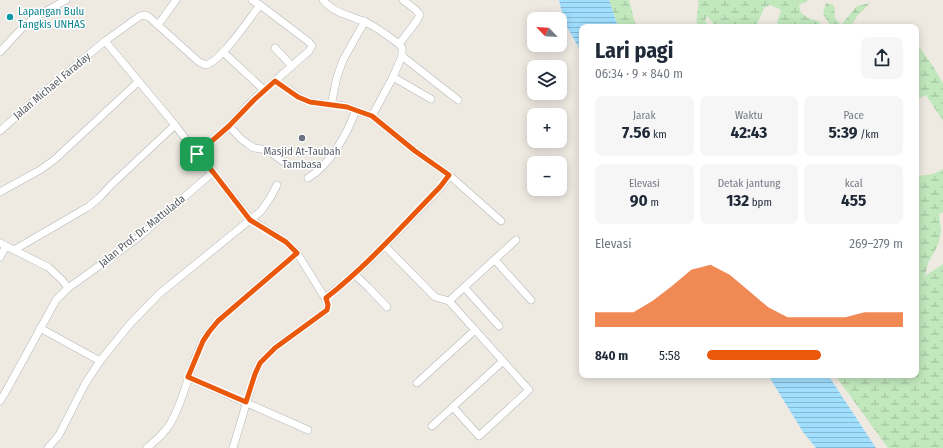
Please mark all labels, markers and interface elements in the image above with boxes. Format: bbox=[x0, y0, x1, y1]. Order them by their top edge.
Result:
place label: Lapangan Bulu Tangkis UNHAS bbox=[18, 5, 86, 31]
marker: Lapangan Bulu Tangkis UNHAS bbox=[5, 12, 15, 22]
north arrow bbox=[527, 12, 567, 52]
map controls bbox=[527, 12, 567, 196]
text: Lari pagi bbox=[595, 37, 674, 64]
button: share bbox=[861, 37, 903, 79]
street label: Jalan Michael Faraday bbox=[11, 50, 93, 122]
button: layers bbox=[527, 60, 567, 100]
text: 06:34 · 9 × 840 m bbox=[595, 66, 683, 81]
button: + bbox=[527, 108, 567, 148]
text: Jarak bbox=[633, 109, 656, 122]
text: Waktu bbox=[735, 109, 763, 122]
text: Pace bbox=[843, 109, 864, 122]
text: 7.56 bbox=[622, 122, 651, 143]
text: 42:43 bbox=[731, 122, 767, 143]
text: 5:39 bbox=[828, 122, 858, 143]
text: km bbox=[651, 128, 667, 141]
text: /km bbox=[858, 128, 879, 141]
marker: Masjid At-Taubah Tambasa bbox=[297, 133, 307, 143]
pin bbox=[180, 137, 214, 171]
icon: arrive bbox=[186, 143, 208, 165]
place label: Masjid At-Taubah Tambasa bbox=[264, 145, 340, 171]
button: − bbox=[527, 156, 567, 196]
text: Elevasi bbox=[629, 177, 660, 190]
text: Detak jantung bbox=[718, 177, 780, 190]
text: kcal bbox=[845, 177, 863, 190]
text: 90 bbox=[630, 190, 648, 211]
text: 132 bbox=[726, 190, 749, 211]
text: 455 bbox=[841, 190, 866, 211]
street label: Jalan Prof. Dr. Mattulada bbox=[96, 192, 188, 270]
text: m bbox=[648, 196, 659, 209]
text: bpm bbox=[749, 196, 772, 209]
text: Elevasi bbox=[595, 236, 631, 251]
text: 269–279 m bbox=[849, 236, 903, 251]
text: 840 m bbox=[595, 348, 628, 363]
text: 5:58 bbox=[659, 348, 680, 363]

